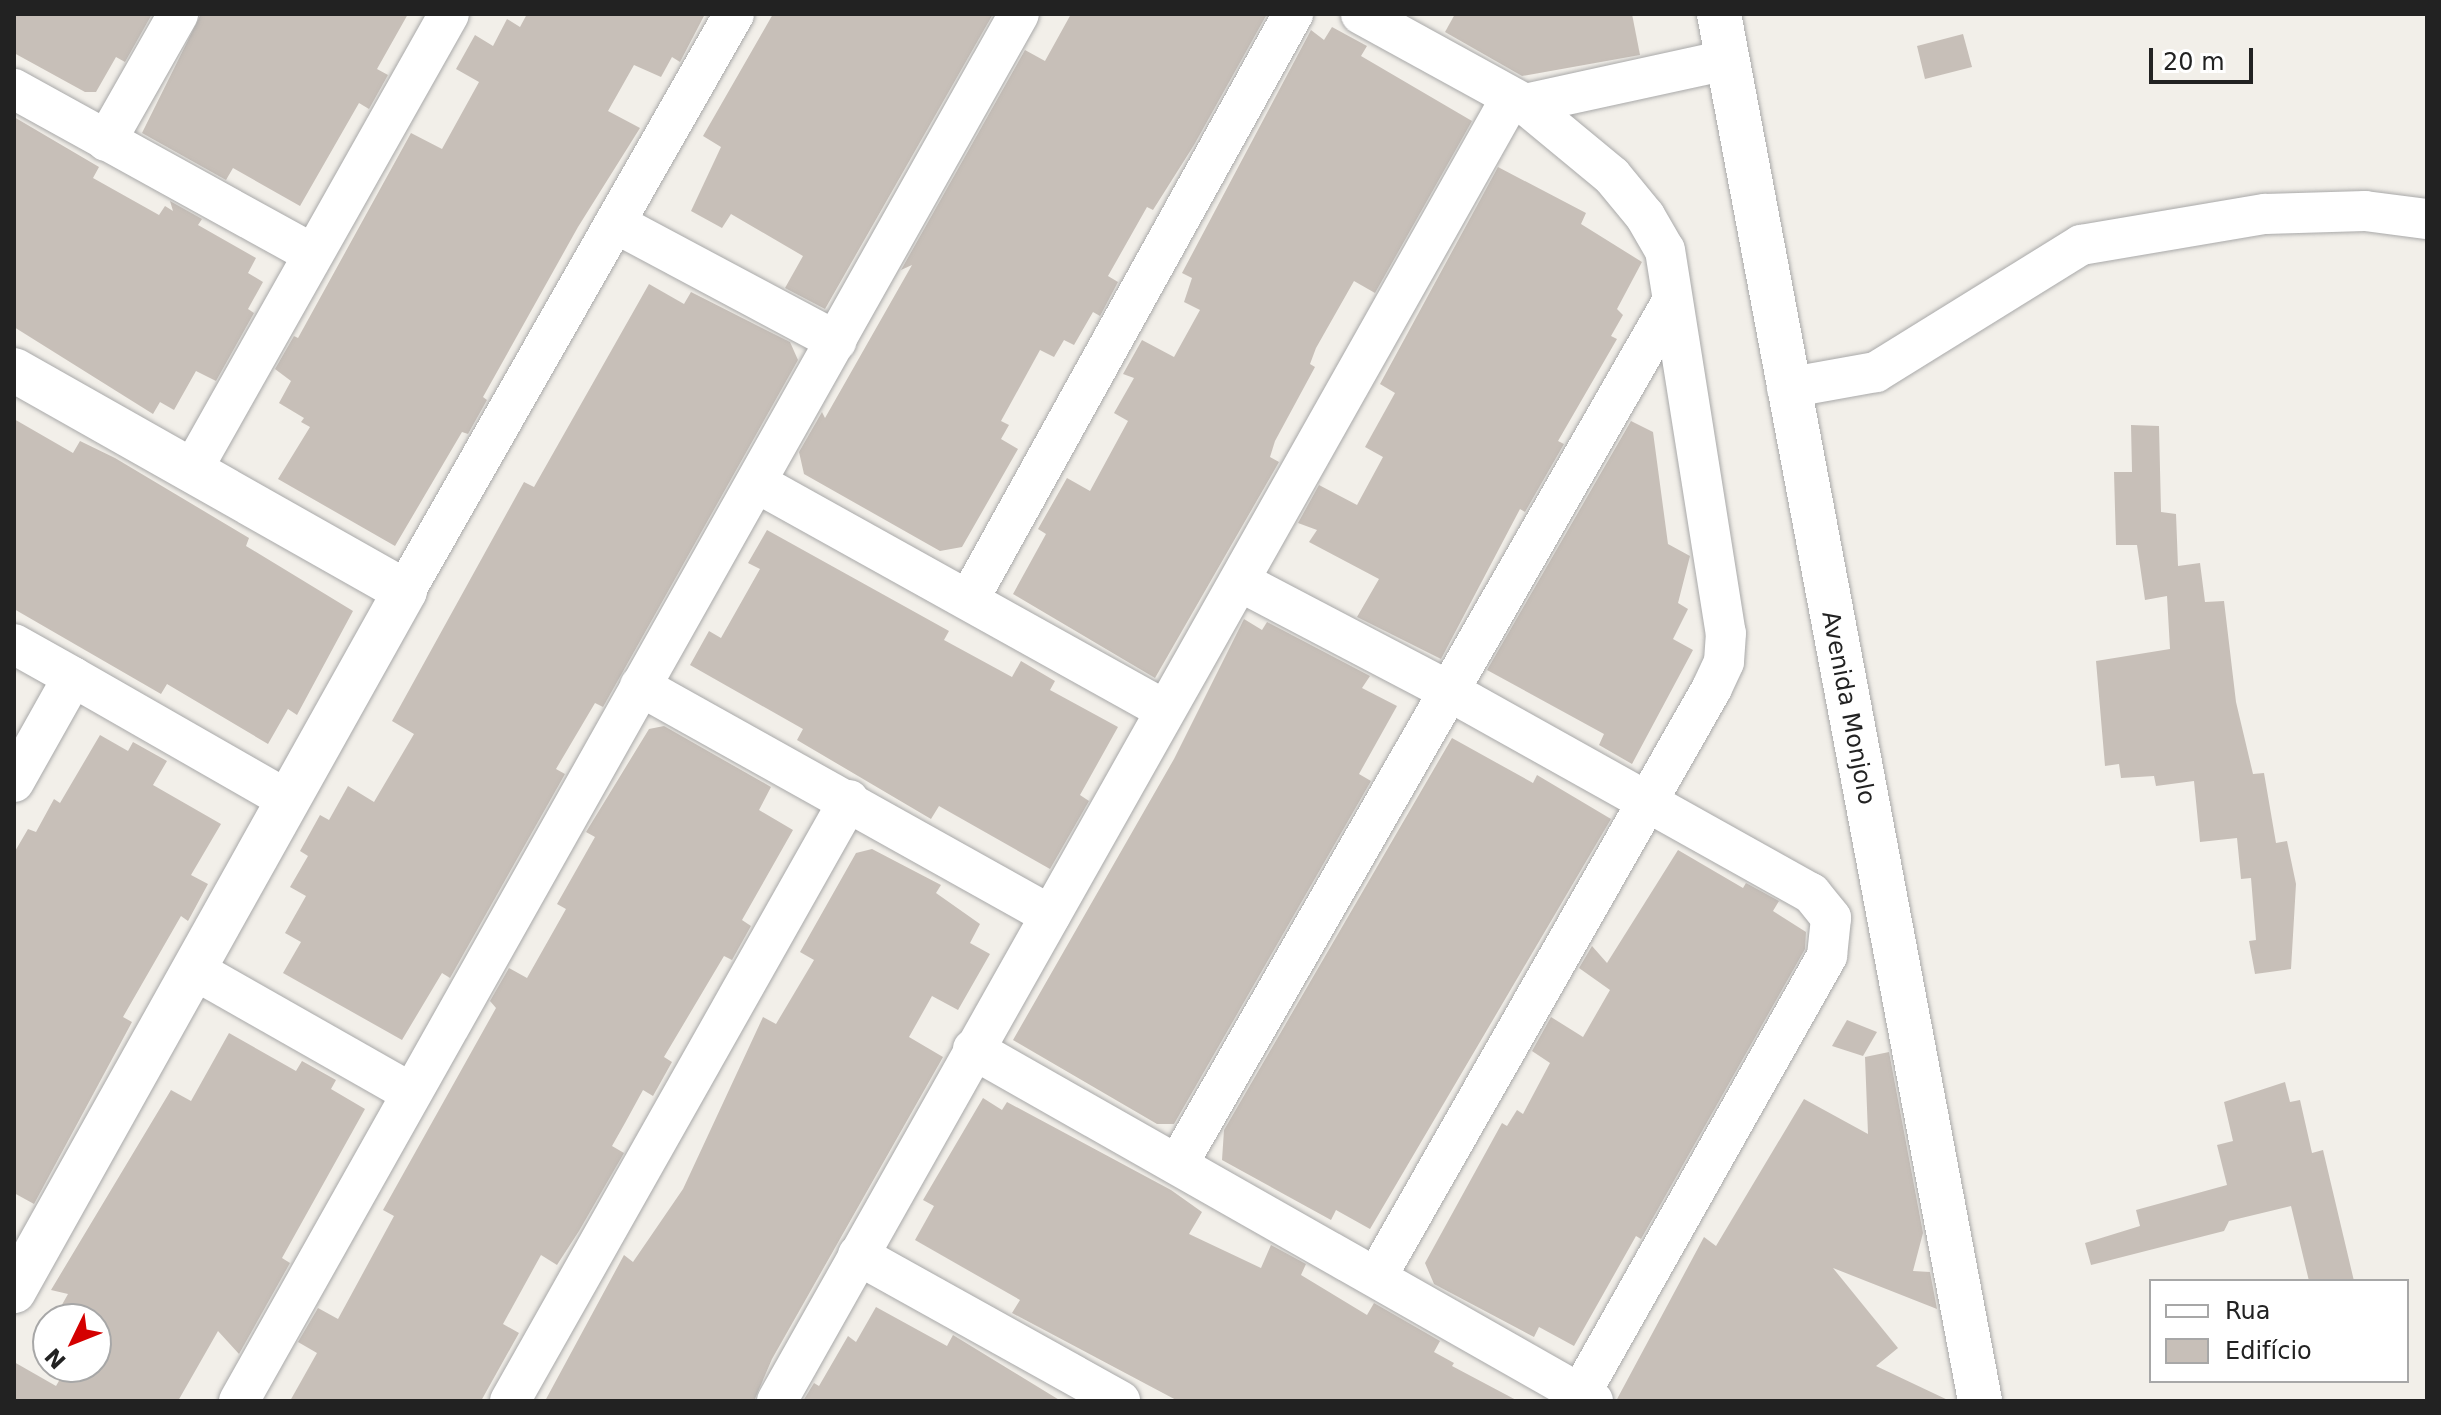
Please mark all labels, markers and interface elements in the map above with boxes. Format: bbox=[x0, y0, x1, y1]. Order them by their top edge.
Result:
scale bar bbox=[2153, 32, 2257, 82]
text: 20 m bbox=[2163, 48, 2225, 76]
street label: Avenida Monjolo bbox=[1815, 609, 1881, 807]
legend bbox=[2149, 1279, 2409, 1383]
text: Rua bbox=[2225, 1297, 2271, 1325]
north arrow bbox=[32, 1303, 112, 1383]
text: Edifício bbox=[2225, 1337, 2312, 1365]
text: N bbox=[40, 1343, 71, 1374]

